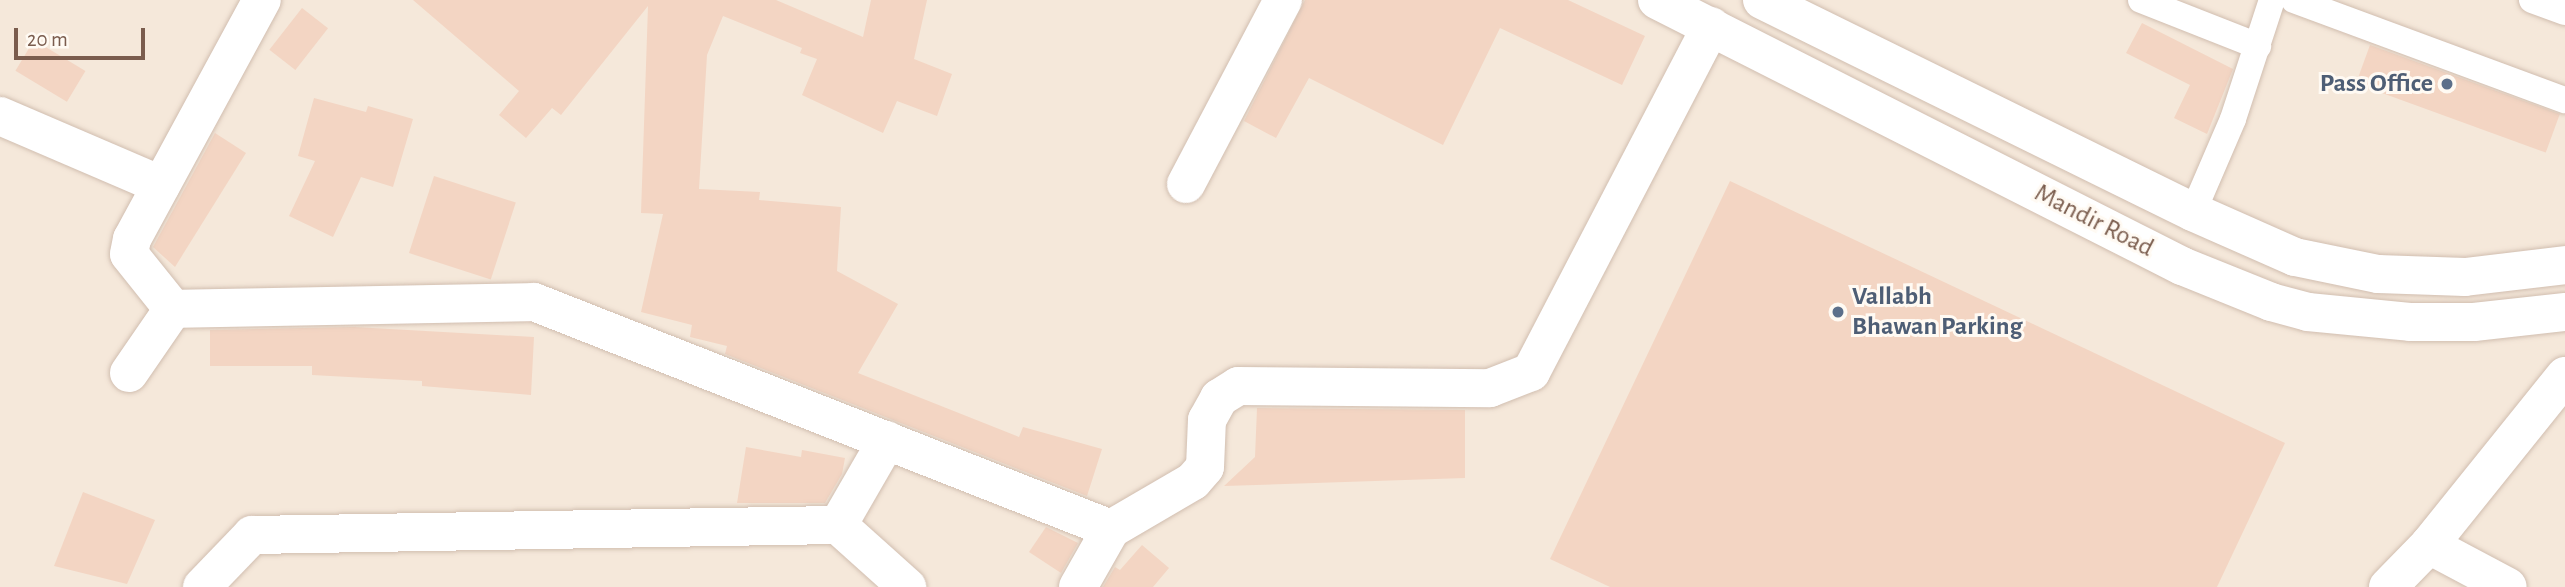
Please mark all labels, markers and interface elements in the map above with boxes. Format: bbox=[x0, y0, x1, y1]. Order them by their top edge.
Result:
scale bar bbox=[18, 14, 149, 58]
text: 20 m bbox=[27, 29, 68, 50]
place label: Pass Office bbox=[2320, 68, 2433, 100]
marker: Pass Office bbox=[2439, 76, 2455, 92]
street label: Mandir Road bbox=[2029, 178, 2159, 264]
place label: Vallabh Bhawan Parking bbox=[1852, 281, 2022, 342]
marker: Vallabh Bhawan Parking bbox=[1830, 304, 1846, 320]

